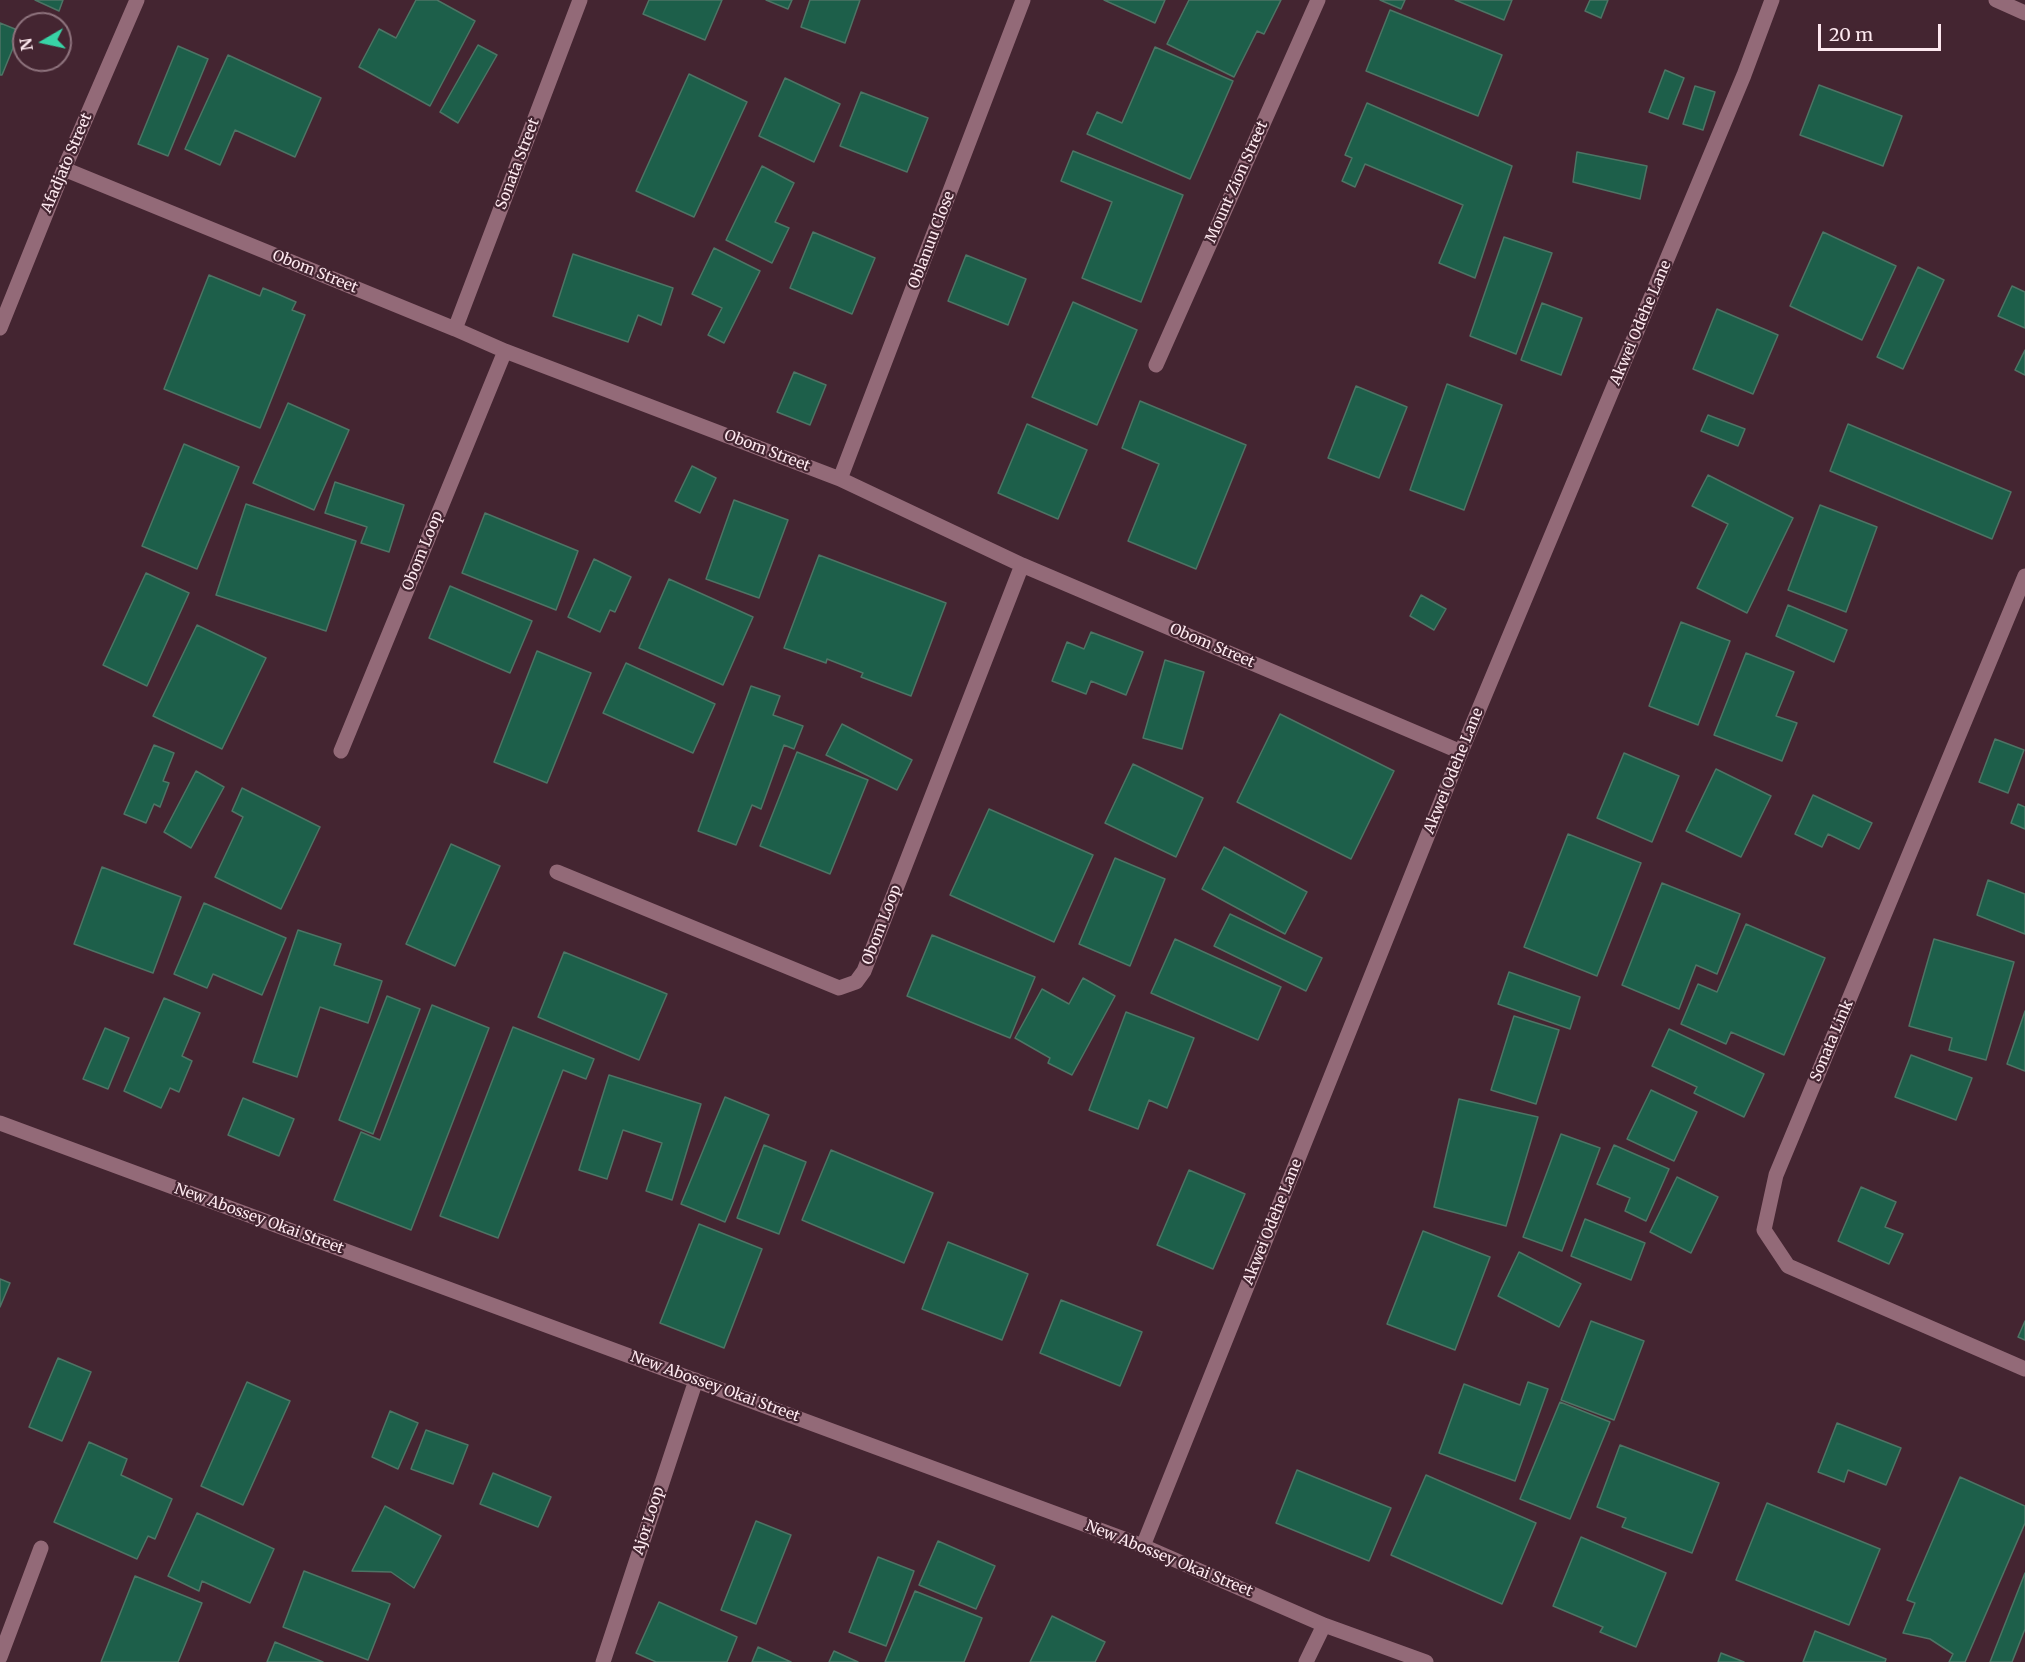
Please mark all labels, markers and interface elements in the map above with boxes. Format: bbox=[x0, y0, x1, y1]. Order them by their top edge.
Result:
north arrow bbox=[12, 12, 72, 72]
scale bar bbox=[1821, 12, 1944, 50]
text: 20 m bbox=[1829, 23, 1873, 46]
text: N bbox=[15, 37, 37, 52]
street label: Afadjato Street bbox=[38, 110, 96, 216]
street label: Sonata Street bbox=[492, 116, 544, 212]
street label: Mount Zion Street bbox=[1202, 118, 1272, 246]
street label: Oblanuu Close bbox=[905, 189, 959, 291]
street label: Obom Street bbox=[270, 247, 360, 297]
street label: Akwei Odehe Lane bbox=[1607, 258, 1675, 388]
street label: Obom Street bbox=[722, 426, 812, 476]
street label: Obom Loop bbox=[399, 509, 447, 593]
street label: Obom Street bbox=[1167, 620, 1257, 672]
street label: Akwei Odehe Lane bbox=[1421, 706, 1487, 836]
street label: Obom Loop bbox=[859, 883, 905, 967]
street label: Sonata Link bbox=[1807, 998, 1857, 1084]
street label: Akwei Odehe Lane bbox=[1240, 1157, 1306, 1287]
street label: New Abossey Okai Street bbox=[172, 1180, 346, 1258]
street label: New Abossey Okai Street bbox=[628, 1348, 802, 1426]
street label: Ajor Loop bbox=[630, 1485, 668, 1557]
street label: New Abossey Okai Street bbox=[1083, 1517, 1255, 1601]

